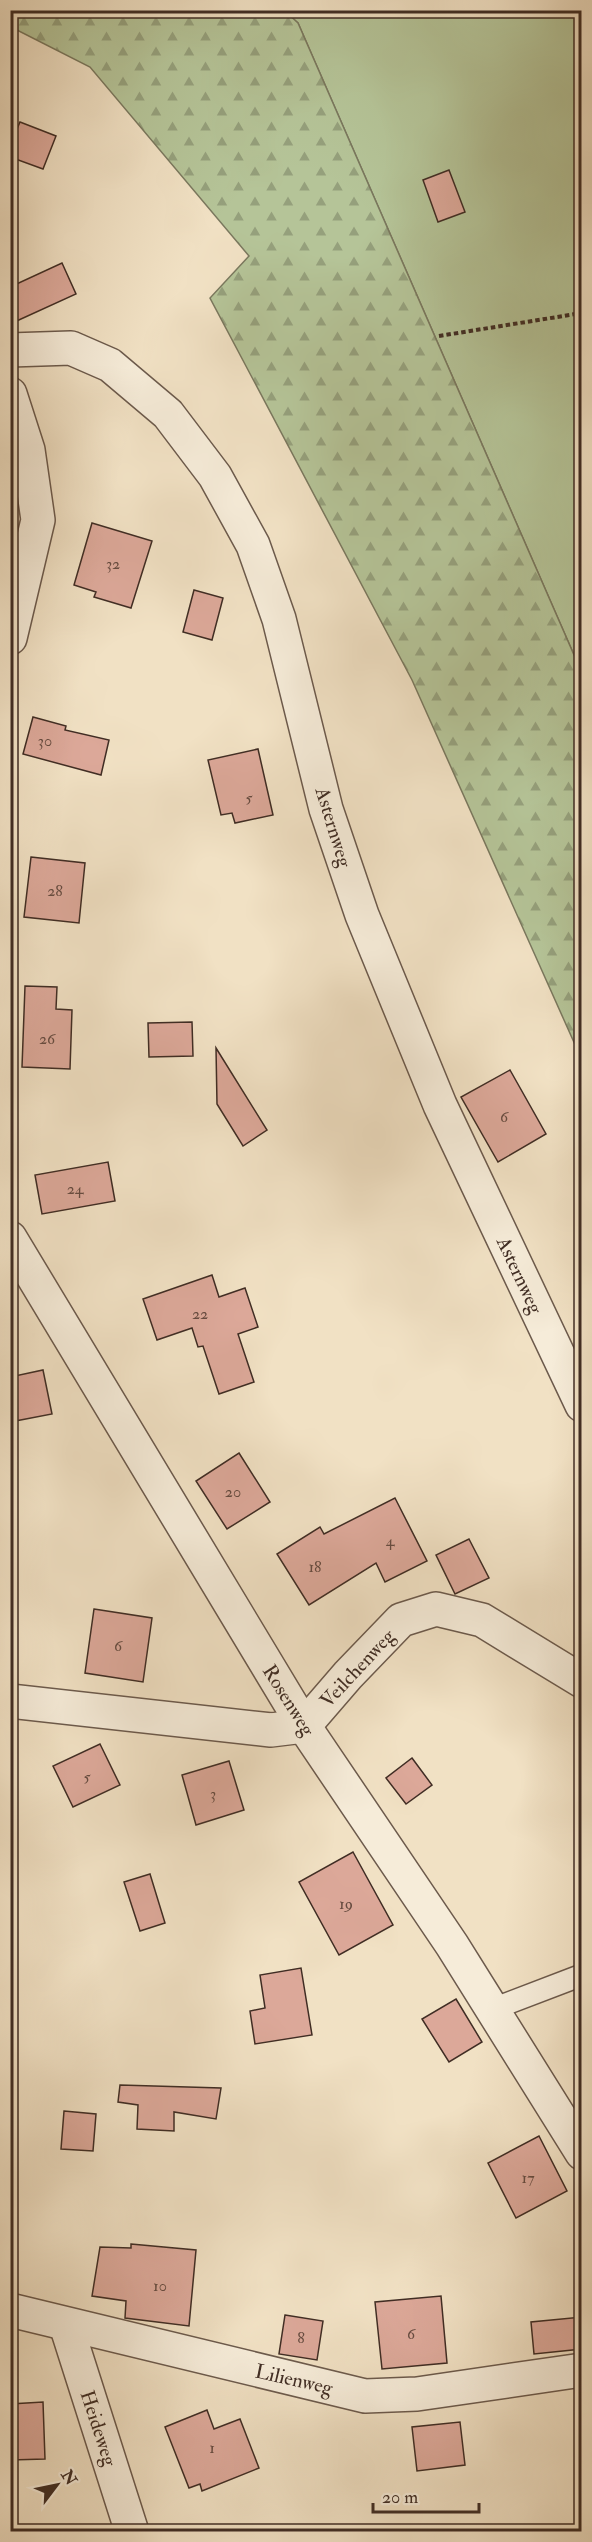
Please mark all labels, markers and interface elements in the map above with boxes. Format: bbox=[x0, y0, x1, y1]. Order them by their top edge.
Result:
house number: 32 bbox=[106, 554, 120, 574]
house number: 30 bbox=[38, 731, 52, 751]
street label: Asternweg bbox=[309, 783, 358, 871]
house number: 5 bbox=[245, 788, 253, 808]
house number: 28 bbox=[47, 881, 63, 901]
house number: 26 bbox=[39, 1029, 56, 1049]
house number: 6 bbox=[500, 1107, 509, 1127]
house number: 24 bbox=[67, 1179, 85, 1199]
street label: Asternweg bbox=[490, 1232, 549, 1319]
house number: 22 bbox=[192, 1304, 208, 1324]
house number: 20 bbox=[225, 1482, 241, 1502]
house number: 4 bbox=[386, 1531, 396, 1551]
house number: 18 bbox=[308, 1557, 322, 1577]
street label: Veilchenweg bbox=[315, 1623, 401, 1713]
house number: 6 bbox=[114, 1636, 123, 1656]
street label: Rosenweg bbox=[257, 1660, 321, 1742]
house number: 5 bbox=[83, 1767, 91, 1787]
house number: 3 bbox=[210, 1784, 216, 1804]
house number: 19 bbox=[339, 1894, 353, 1914]
house number: 17 bbox=[521, 2168, 535, 2188]
house number: 10 bbox=[153, 2276, 167, 2296]
house number: 6 bbox=[407, 2324, 416, 2344]
house number: 8 bbox=[297, 2328, 305, 2348]
street label: Lilienweg bbox=[253, 2358, 336, 2401]
street label: Heideweg bbox=[75, 2387, 123, 2470]
house number: 1 bbox=[209, 2438, 215, 2458]
north arrow bbox=[27, 2455, 87, 2515]
text: N bbox=[56, 2465, 82, 2490]
scale bar bbox=[373, 2476, 480, 2514]
text: 20 m bbox=[382, 2486, 418, 2509]

